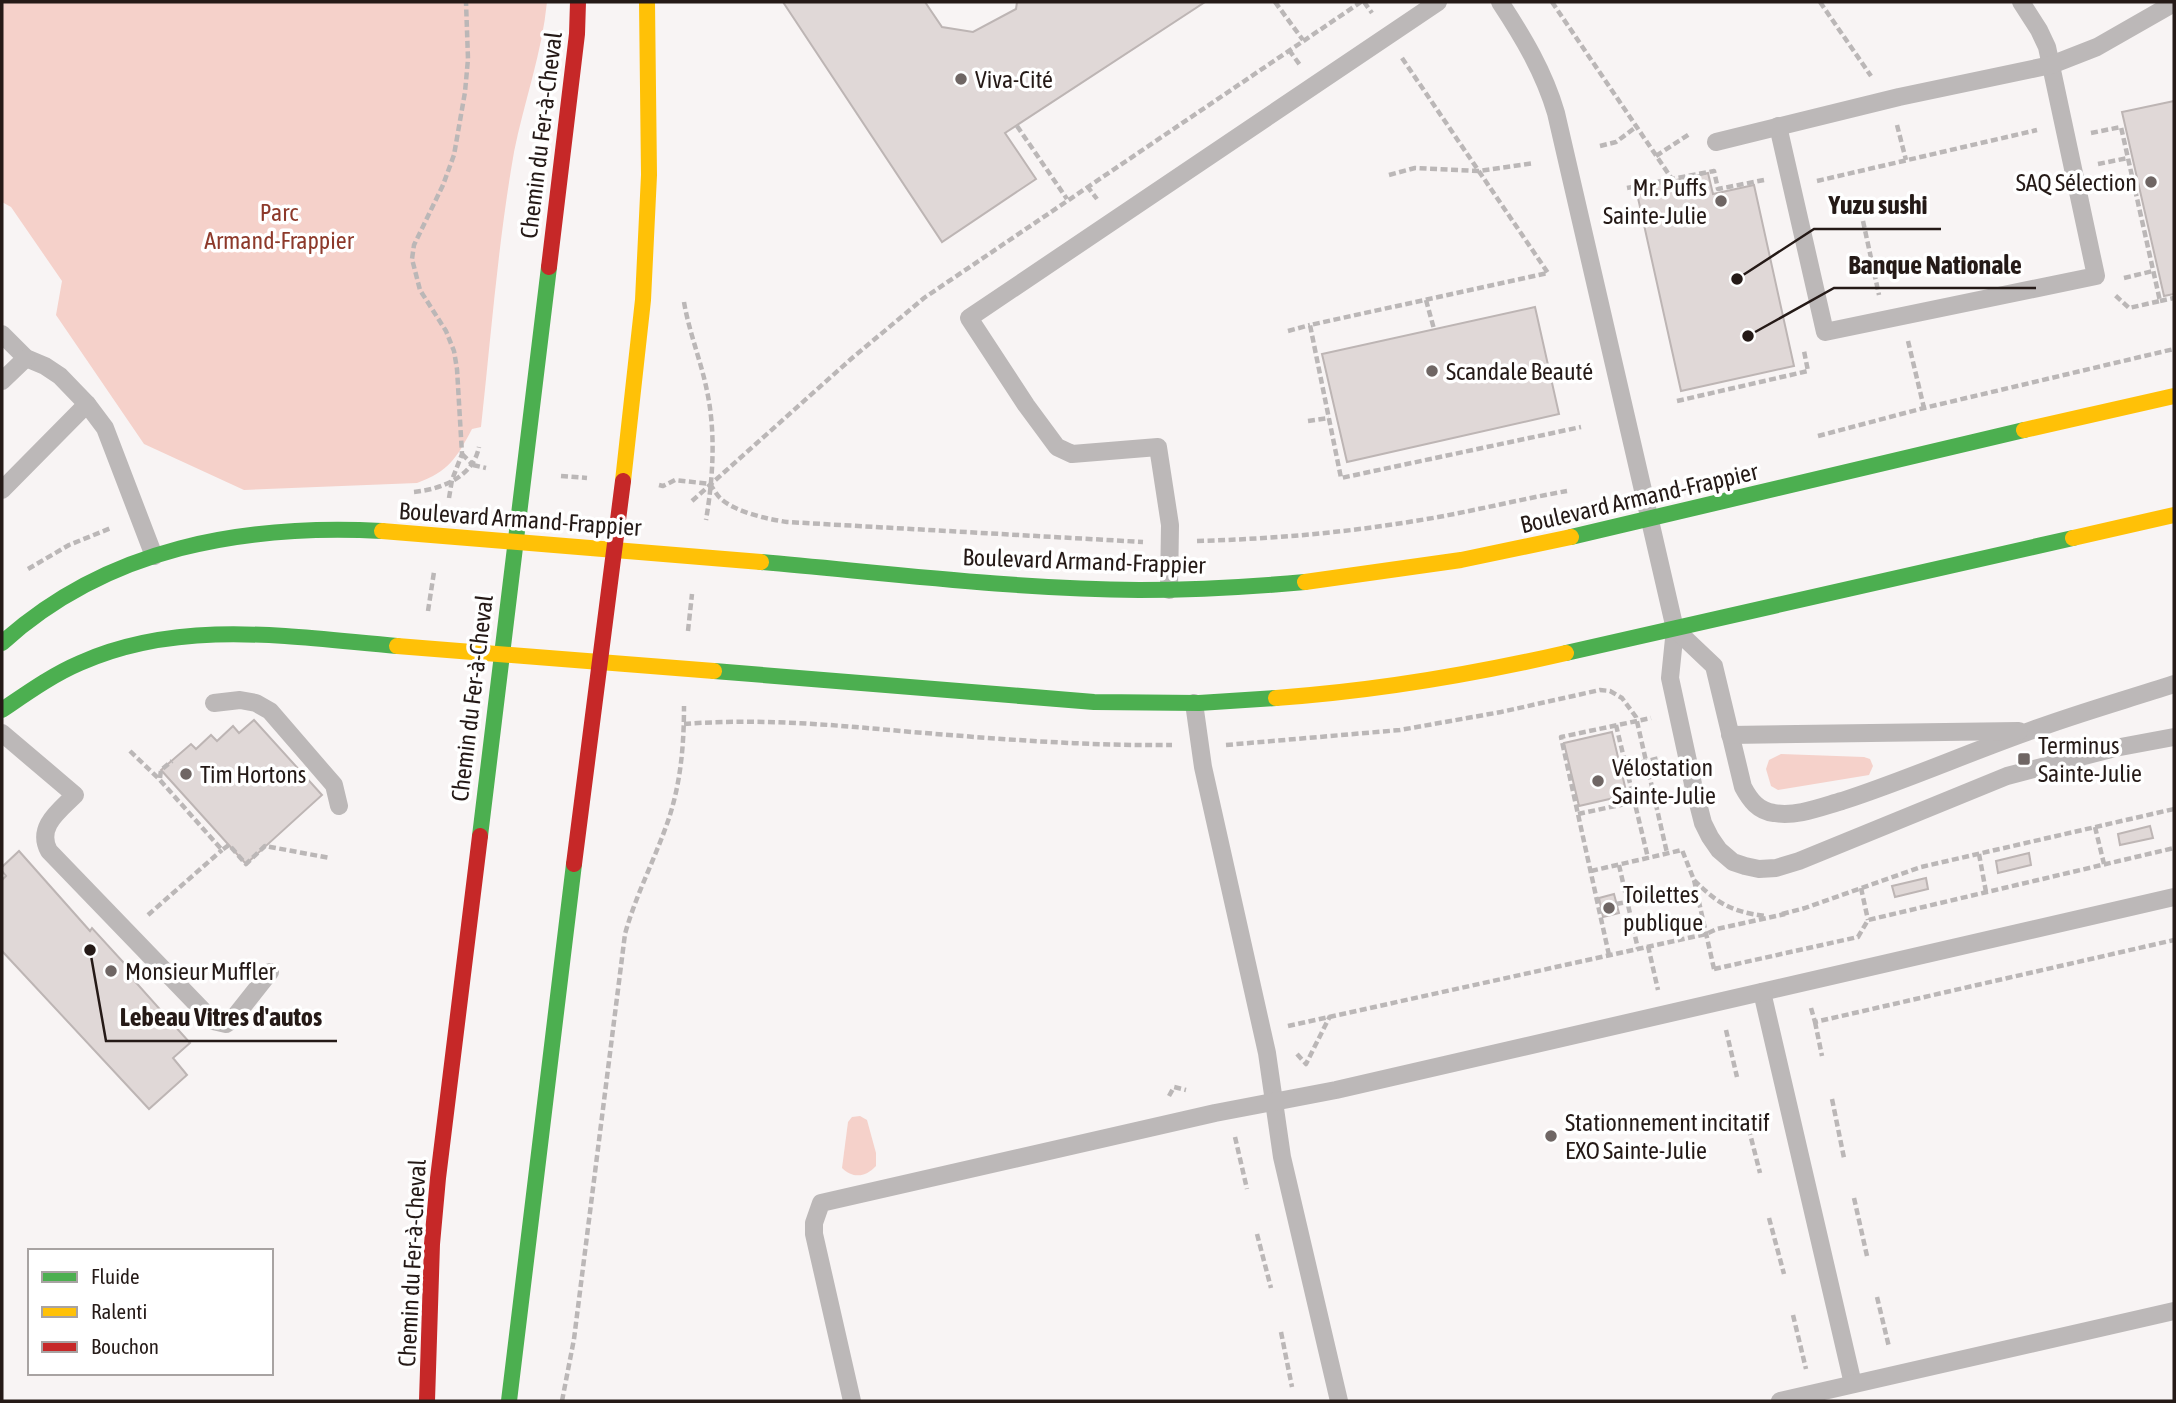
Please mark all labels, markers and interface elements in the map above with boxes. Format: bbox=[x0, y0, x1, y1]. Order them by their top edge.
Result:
street label: Chemin du Fer-à-Cheval bbox=[515, 30, 567, 240]
place label: Viva-Cité bbox=[975, 66, 1053, 93]
marker: Viva-Cité bbox=[953, 71, 969, 87]
place label: SAQ Sélection bbox=[2016, 169, 2137, 196]
place label: Mr. Puffs Sainte-Julie bbox=[1603, 174, 1707, 229]
marker: SAQ Sélection bbox=[2143, 174, 2159, 190]
callout: Yuzu sushi bbox=[1814, 182, 1941, 229]
text: Yuzu sushi bbox=[1827, 190, 1928, 220]
marker: Mr. Puffs Sainte-Julie bbox=[1713, 193, 1729, 209]
park label: Parc Armand-Frappier bbox=[204, 199, 355, 254]
callout: Banque Nationale bbox=[1834, 241, 2036, 288]
text: Banque Nationale bbox=[1848, 250, 2022, 280]
place label: Scandale Beauté bbox=[1446, 358, 1593, 385]
marker: Scandale Beauté bbox=[1424, 363, 1440, 379]
street label: Boulevard Armand-Frappier bbox=[1518, 457, 1761, 538]
street label: Boulevard Armand-Frappier bbox=[398, 497, 643, 541]
street label: Boulevard Armand-Frappier bbox=[962, 543, 1207, 579]
street label: Chemin du Fer-à-Cheval bbox=[446, 593, 498, 803]
place label: Terminus Sainte-Julie bbox=[2038, 732, 2142, 787]
marker: Terminus Sainte-Julie bbox=[2016, 751, 2032, 767]
place label: Vélostation Sainte-Julie bbox=[1612, 754, 1716, 809]
place label: Tim Hortons bbox=[200, 761, 306, 788]
marker: Tim Hortons bbox=[178, 766, 194, 782]
marker: Vélostation Sainte-Julie bbox=[1590, 773, 1606, 789]
place label: Toilettes publique bbox=[1623, 881, 1703, 936]
marker: Toilettes publique bbox=[1601, 900, 1617, 916]
place label: Monsieur Muffler bbox=[125, 958, 277, 985]
marker: Monsieur Muffler bbox=[103, 963, 119, 979]
callout: Lebeau Vitres d'autos bbox=[106, 994, 337, 1041]
text: Lebeau Vitres d'autos bbox=[120, 1002, 322, 1032]
place label: Stationnement incitatif EXO Sainte-Julie bbox=[1565, 1109, 1770, 1164]
marker: Stationnement incitatif EXO Sainte-Julie bbox=[1543, 1128, 1559, 1144]
street label: Chemin du Fer-à-Cheval bbox=[393, 1158, 431, 1368]
legend bbox=[28, 1249, 273, 1375]
text: Fluide bbox=[91, 1264, 140, 1288]
text: Ralenti bbox=[91, 1299, 147, 1323]
text: Bouchon bbox=[91, 1334, 159, 1358]

